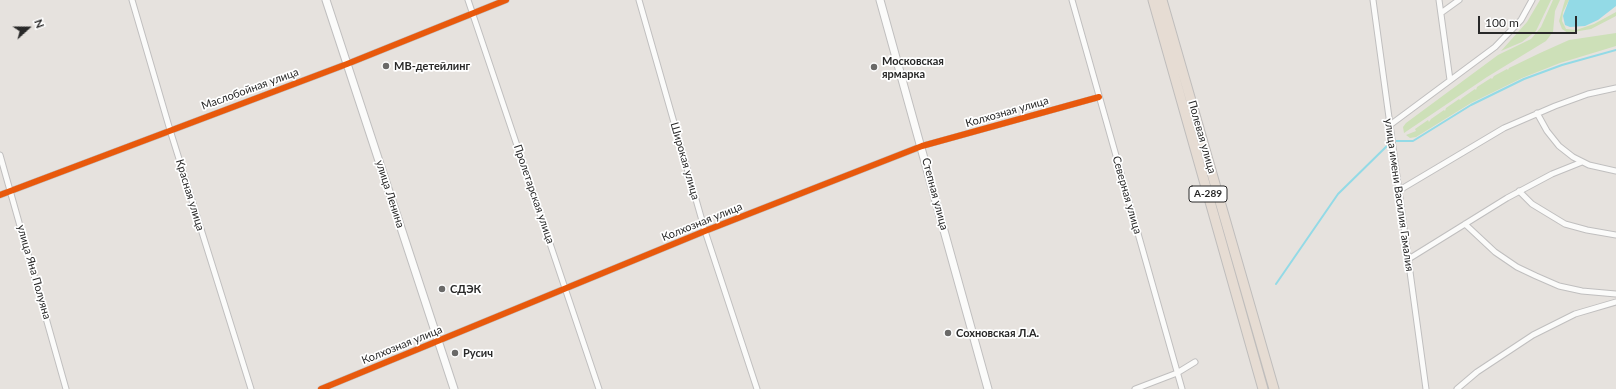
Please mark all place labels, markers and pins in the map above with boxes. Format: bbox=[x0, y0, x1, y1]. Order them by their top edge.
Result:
place label: Московская ярмарка bbox=[882, 54, 944, 80]
place label: MB-детейлинг bbox=[394, 59, 470, 73]
marker: MB-детейлинг bbox=[381, 61, 391, 71]
marker: Московская ярмарка bbox=[869, 62, 879, 72]
place label: СДЭК bbox=[450, 282, 481, 296]
marker: СДЭК bbox=[437, 284, 447, 294]
place label: Сохновская Л.А. bbox=[956, 326, 1039, 340]
marker: Сохновская Л.А. bbox=[943, 328, 953, 338]
place label: Русич bbox=[463, 346, 493, 360]
marker: Русич bbox=[450, 348, 460, 358]

